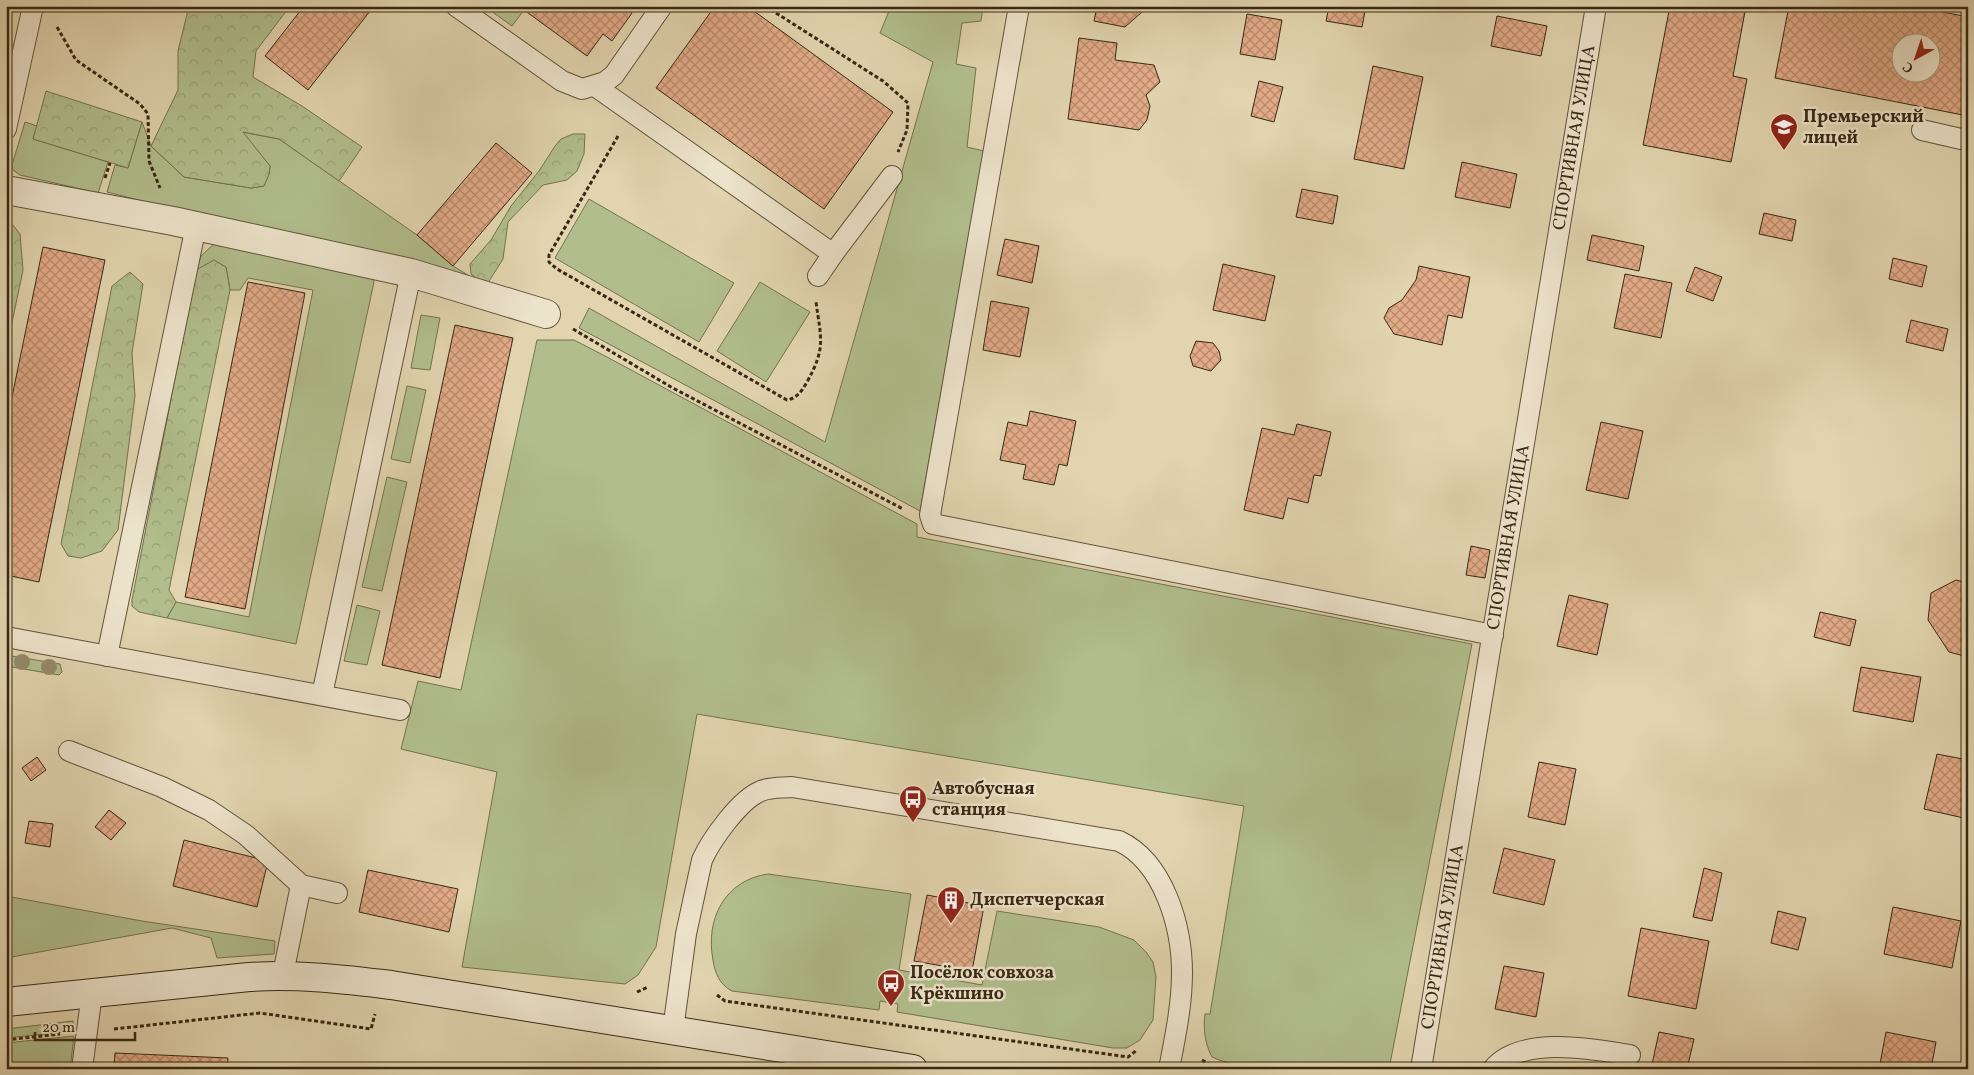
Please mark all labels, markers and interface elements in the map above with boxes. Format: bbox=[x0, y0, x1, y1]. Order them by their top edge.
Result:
north arrow bbox=[1892, 32, 1942, 82]
street label: СПОРТИВНАЯ УЛИЦА bbox=[1547, 43, 1602, 232]
text: С bbox=[1899, 57, 1918, 77]
place label: Премьерский лицей bbox=[1803, 105, 1924, 151]
school or university icon: Премьерский лицей bbox=[1769, 112, 1799, 151]
street label: СПОРТИВНАЯ УЛИЦА bbox=[1481, 442, 1536, 632]
place label: Автобусная станция bbox=[932, 777, 1035, 823]
bus stop icon: Автобусная станция bbox=[898, 784, 928, 823]
street label: СПОРТИВНАЯ УЛИЦА bbox=[1415, 842, 1470, 1031]
building icon: Диспетчерская bbox=[936, 885, 966, 924]
place label: Диспетчерская bbox=[970, 888, 1105, 913]
place label: Посёлок совхоза Крёкшино bbox=[910, 961, 1054, 1007]
bus stop icon: Посёлок совхоза Крёкшино bbox=[876, 968, 906, 1007]
scale bar bbox=[35, 1010, 135, 1042]
text: 20 m bbox=[42, 1018, 75, 1039]

